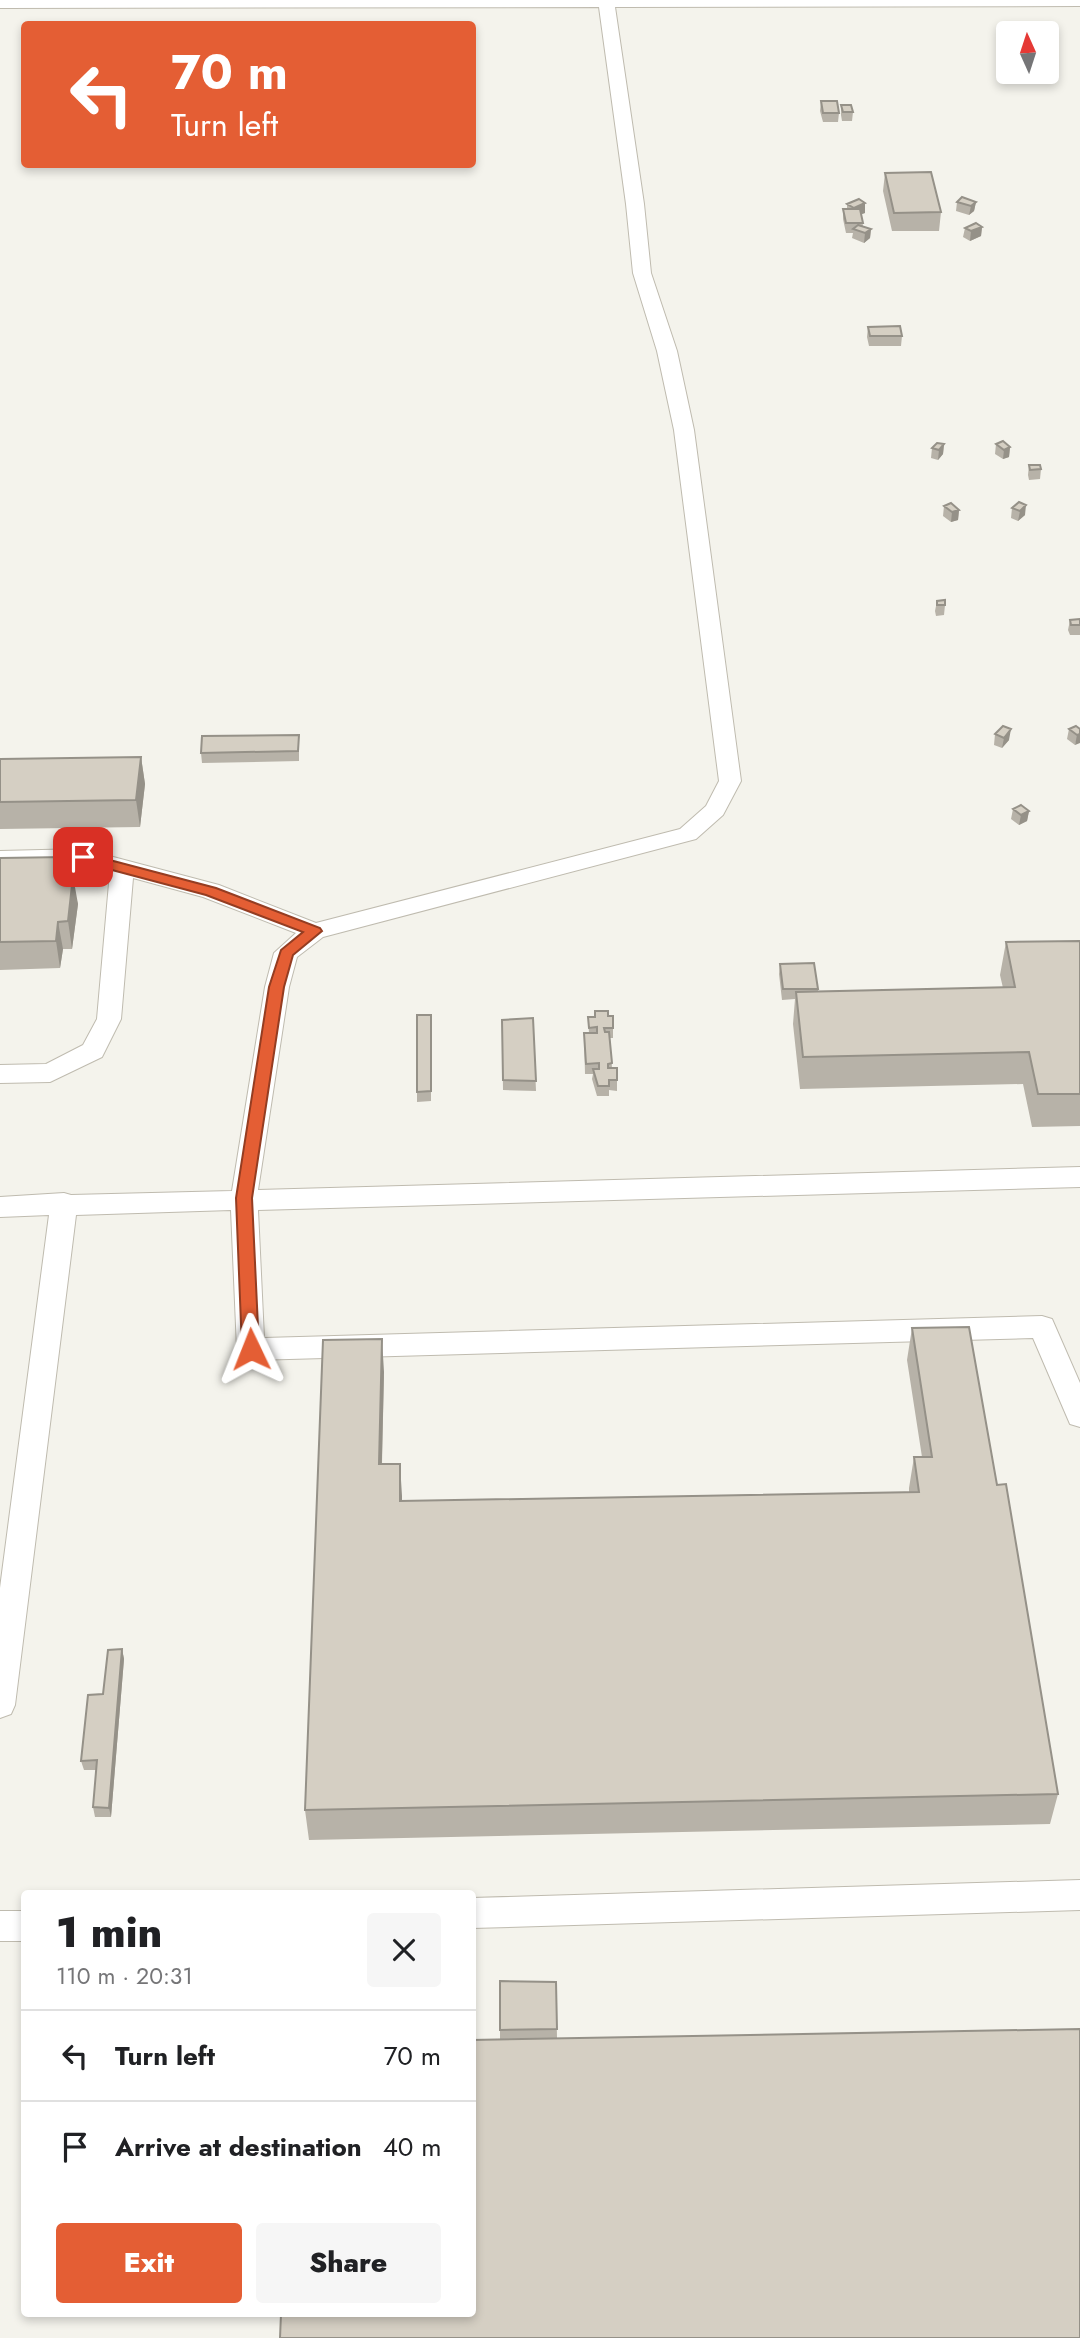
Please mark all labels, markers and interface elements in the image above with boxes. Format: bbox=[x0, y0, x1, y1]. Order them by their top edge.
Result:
north arrow bbox=[996, 21, 1059, 84]
map controls bbox=[996, 21, 1059, 84]
text: 70 m bbox=[171, 37, 288, 107]
icon: left bbox=[56, 49, 147, 140]
text: Turn left bbox=[171, 102, 278, 148]
pin bbox=[53, 827, 113, 887]
icon: arrive bbox=[64, 838, 102, 876]
position arrow bbox=[214, 1312, 288, 1386]
text: 1 min bbox=[56, 1902, 162, 1963]
button: close bbox=[367, 1913, 441, 1987]
text: 110 m · 20:31 bbox=[56, 1959, 193, 1993]
icon: left bbox=[56, 2037, 94, 2075]
text: Turn left bbox=[115, 2037, 215, 2075]
text: 70 m bbox=[384, 2037, 441, 2075]
icon: arrive bbox=[56, 2128, 94, 2166]
text: Arrive at destination bbox=[115, 2128, 362, 2166]
text: 40 m bbox=[383, 2128, 442, 2166]
button: Exit bbox=[56, 2223, 242, 2303]
button: Share bbox=[256, 2223, 441, 2303]

